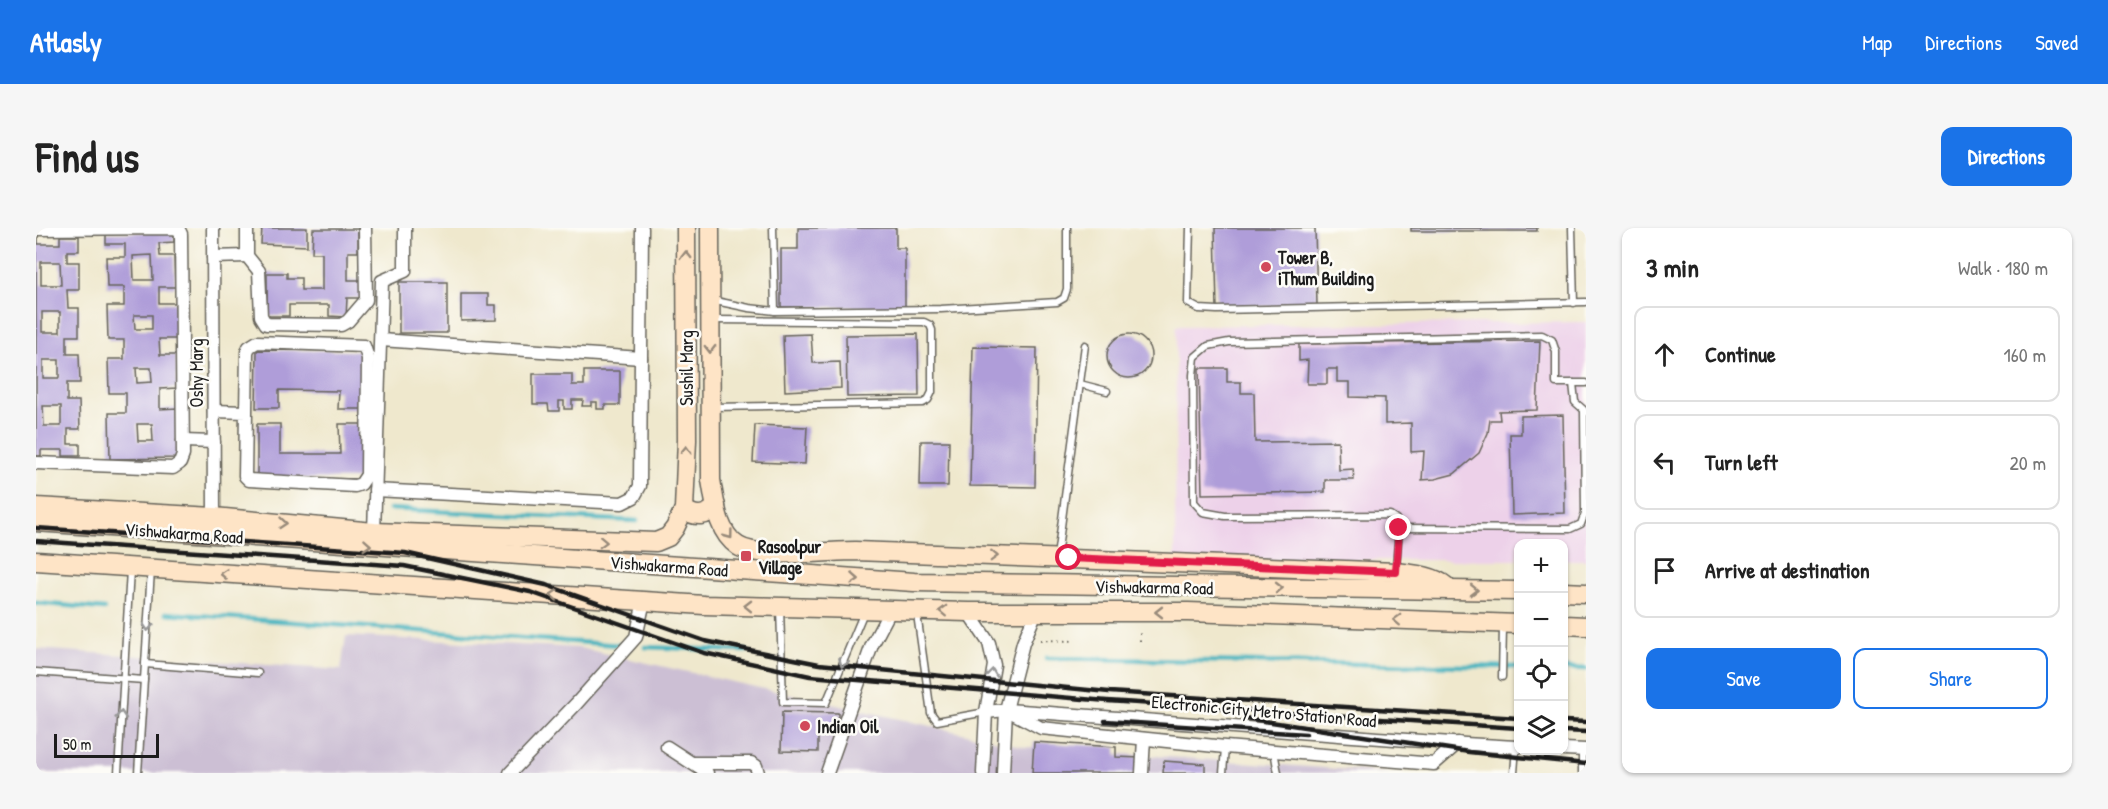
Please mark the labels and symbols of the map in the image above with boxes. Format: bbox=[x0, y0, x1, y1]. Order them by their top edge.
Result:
place label: Tower B, iThum Building bbox=[1277, 245, 1374, 292]
one-way arrow bbox=[680, 251, 692, 260]
marker: Tower B, iThum Building bbox=[1259, 260, 1273, 274]
street label: Sushil Marg bbox=[674, 330, 699, 406]
street label: Oshy Marg bbox=[184, 339, 209, 407]
one-way arrow bbox=[704, 345, 716, 354]
one-way arrow bbox=[680, 446, 693, 455]
route end bbox=[1385, 514, 1411, 540]
street label: Vishwakarma Road bbox=[124, 516, 244, 550]
one-way arrow bbox=[278, 516, 287, 529]
one-way arrow bbox=[722, 528, 733, 539]
place label: Rasoolpur Village bbox=[758, 534, 821, 581]
one-way arrow bbox=[599, 535, 608, 548]
one-way arrow bbox=[362, 539, 371, 552]
route start bbox=[1055, 544, 1081, 570]
street label: Vishwakarma Road bbox=[609, 549, 729, 583]
marker: Rasoolpur Village bbox=[739, 549, 753, 563]
one-way arrow bbox=[989, 550, 998, 562]
one-way arrow bbox=[219, 567, 228, 580]
one-way arrow bbox=[850, 572, 859, 585]
street label: Vishwakarma Road bbox=[1095, 573, 1213, 601]
one-way arrow bbox=[1275, 582, 1284, 594]
one-way arrow bbox=[1470, 584, 1479, 596]
one-way arrow bbox=[549, 589, 558, 602]
one-way arrow bbox=[744, 600, 753, 612]
one-way arrow bbox=[939, 605, 948, 617]
one-way arrow bbox=[1155, 606, 1164, 618]
one-way arrow bbox=[1393, 613, 1402, 626]
one-way arrow bbox=[141, 623, 154, 632]
one-way arrow bbox=[838, 657, 850, 668]
one-way arrow bbox=[985, 668, 998, 678]
street label: Electronic City Metro Station Road bbox=[1151, 689, 1377, 733]
one-way arrow bbox=[115, 710, 128, 719]
place label: Indian Oil bbox=[817, 714, 880, 739]
marker: Indian Oil bbox=[798, 719, 812, 733]
scale bar bbox=[54, 731, 159, 758]

